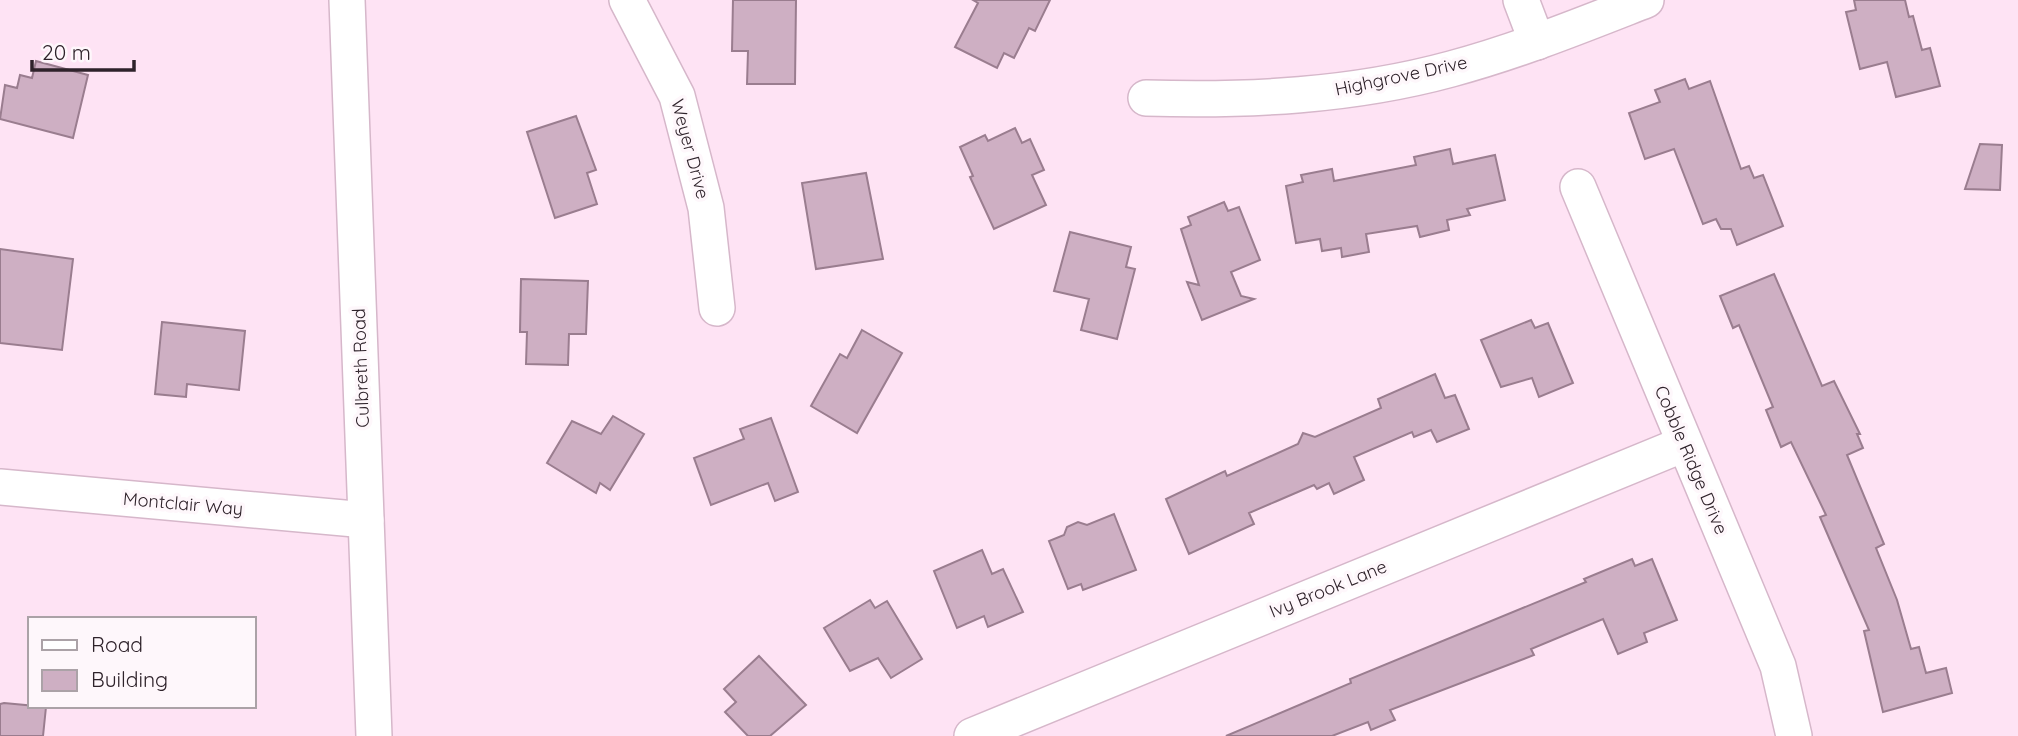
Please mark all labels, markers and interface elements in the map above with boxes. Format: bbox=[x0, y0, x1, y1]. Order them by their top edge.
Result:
scale bar bbox=[32, 28, 133, 72]
text: 20 m bbox=[42, 39, 91, 65]
street label: Highgrove Drive bbox=[1333, 50, 1469, 101]
street label: Weyer Drive bbox=[666, 96, 715, 201]
street label: Culbreth Road bbox=[347, 308, 374, 428]
street label: Cobble Ridge Drive bbox=[1650, 382, 1733, 538]
street label: Montclair Way bbox=[122, 487, 244, 520]
street label: Ivy Brook Lane bbox=[1266, 555, 1390, 623]
legend bbox=[28, 617, 256, 708]
text: Road bbox=[91, 631, 143, 657]
text: Building bbox=[91, 666, 168, 692]

